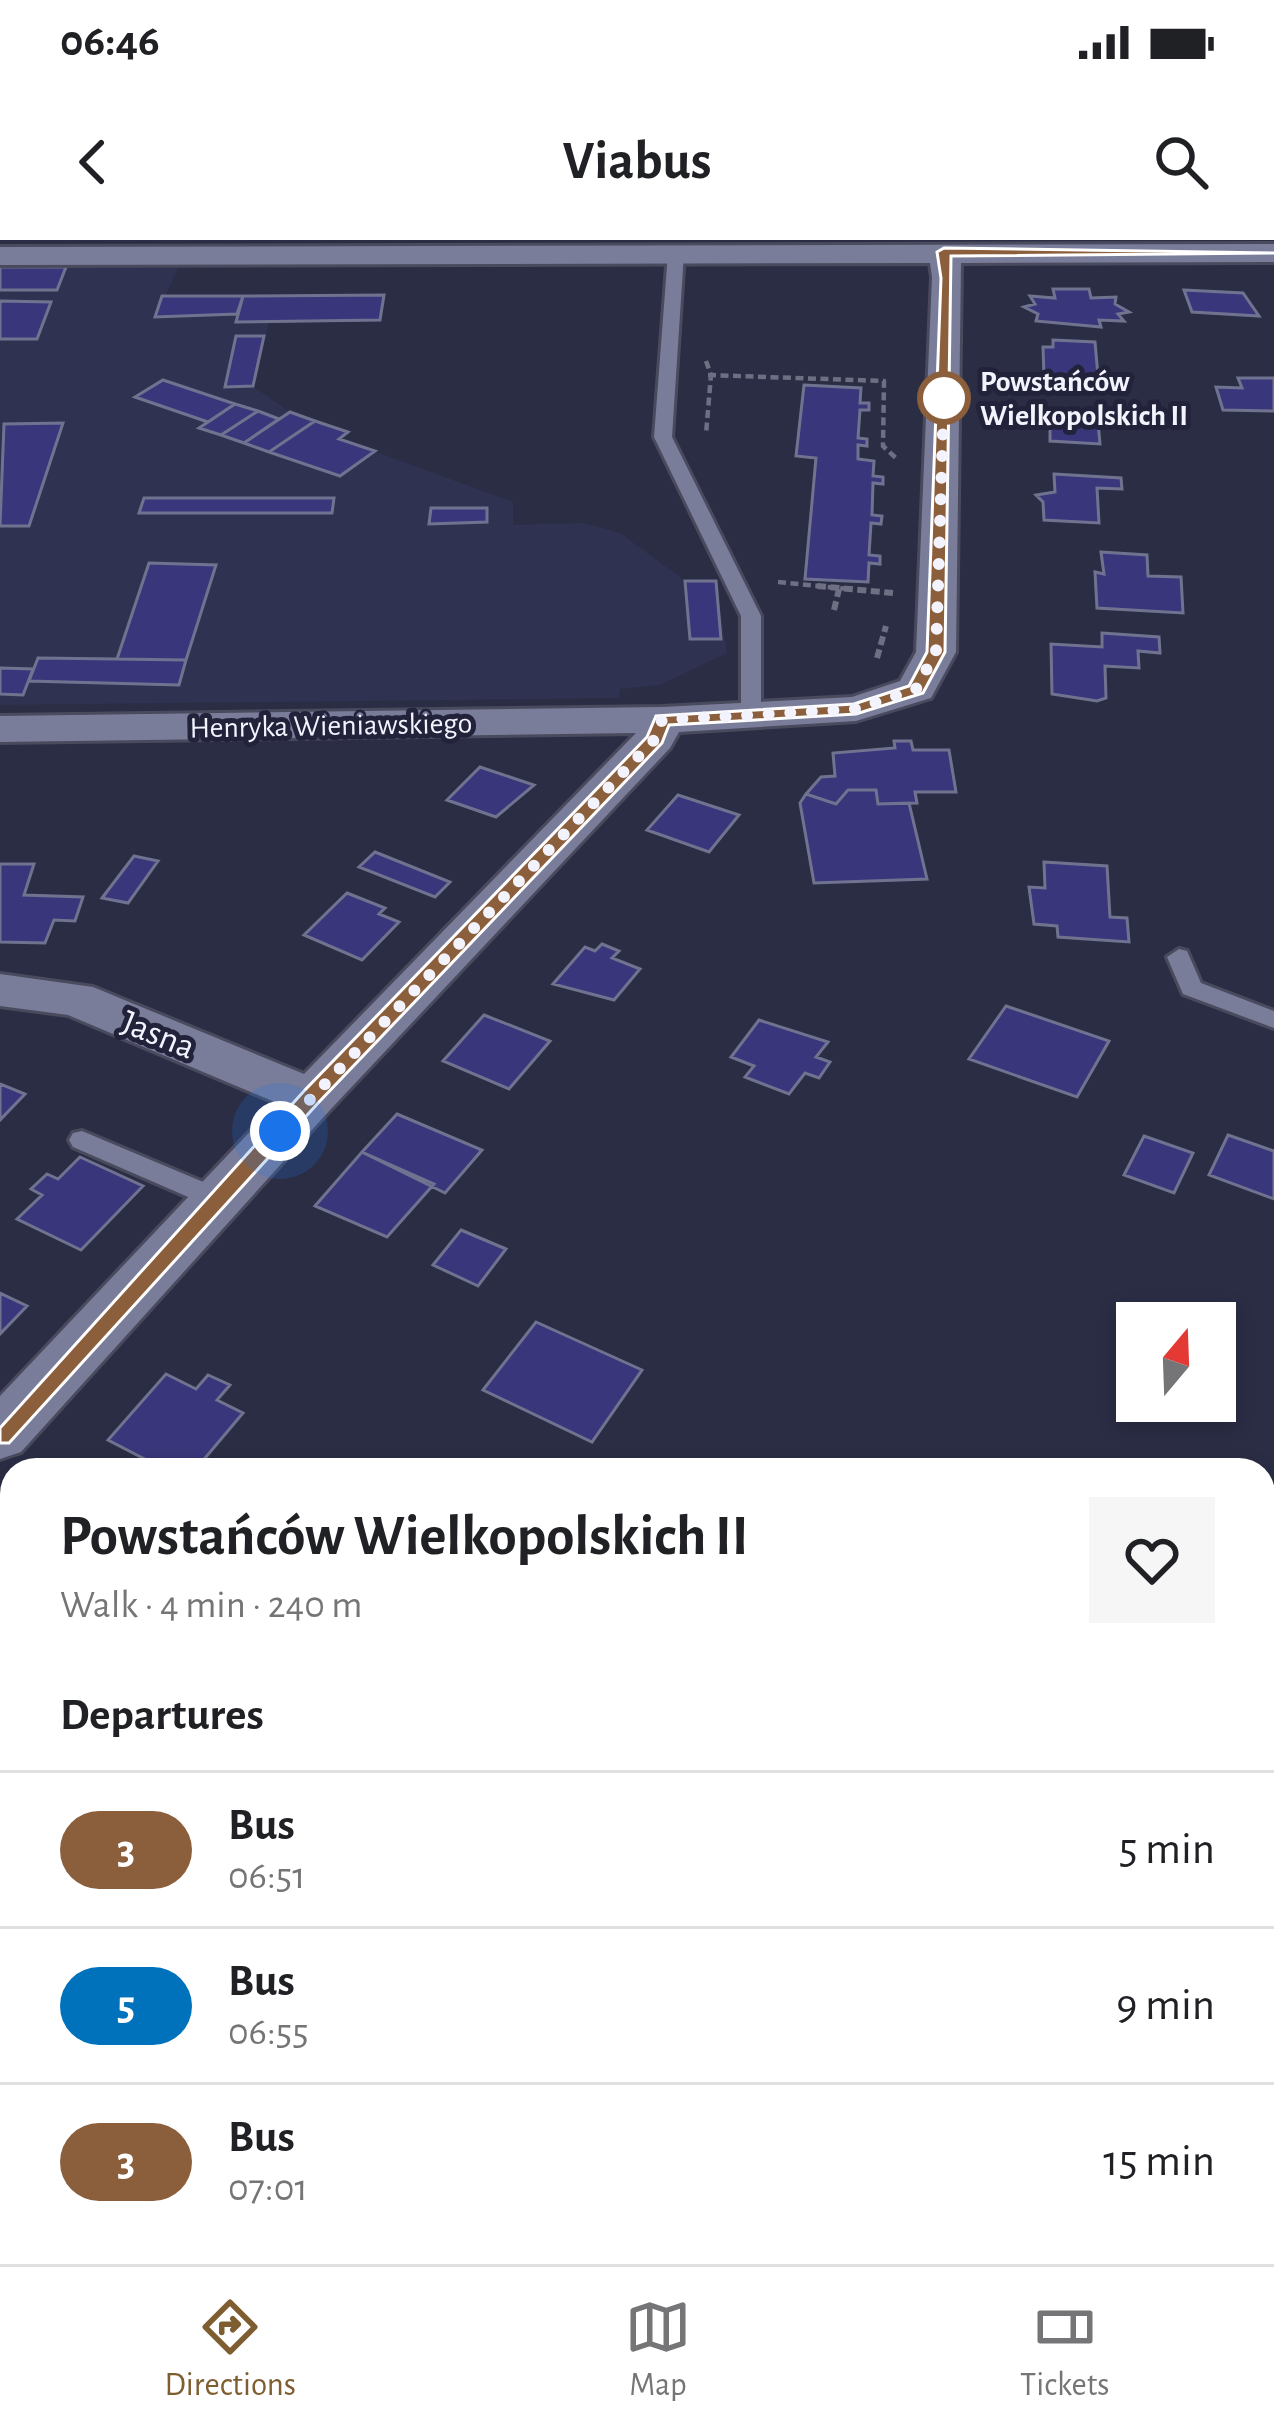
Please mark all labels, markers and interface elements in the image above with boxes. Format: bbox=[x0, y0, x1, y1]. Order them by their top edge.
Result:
text: 06:46 bbox=[60, 19, 160, 64]
icon: back bbox=[60, 129, 126, 195]
icon: search bbox=[1148, 129, 1214, 195]
text: Viabus bbox=[563, 135, 711, 189]
place label: Powstańców Wielkopolskich II bbox=[980, 367, 1188, 431]
marker: Powstańców Wielkopolskich II bbox=[919, 373, 969, 423]
street label: Henryka Wieniawskiego bbox=[189, 709, 473, 743]
street label: Jasna bbox=[116, 1004, 200, 1066]
your location bbox=[250, 1101, 310, 1161]
north arrow bbox=[1116, 1302, 1236, 1422]
map controls bbox=[1116, 1302, 1236, 1422]
button: heart bbox=[1089, 1497, 1215, 1623]
text: Powstańców Wielkopolskich II bbox=[60, 1508, 749, 1565]
text: Walk · 4 min · 240 m bbox=[60, 1586, 362, 1625]
text: Departures bbox=[60, 1693, 264, 1738]
text: Bus bbox=[228, 1803, 295, 1848]
text: 5 min bbox=[1119, 1827, 1215, 1872]
text: 3 bbox=[117, 1829, 135, 1871]
text: 06:51 bbox=[228, 1857, 306, 1896]
text: Bus bbox=[228, 1959, 295, 2004]
text: 9 min bbox=[1116, 1983, 1215, 2028]
text: 5 bbox=[117, 1985, 135, 2027]
text: 06:55 bbox=[228, 2013, 308, 2052]
text: Bus bbox=[228, 2115, 295, 2160]
text: 15 min bbox=[1103, 2139, 1215, 2184]
text: 3 bbox=[117, 2141, 135, 2183]
text: 07:01 bbox=[228, 2169, 308, 2208]
tab: Directions bbox=[165, 2294, 296, 2406]
tab: Map bbox=[625, 2294, 691, 2406]
tab: Tickets bbox=[1020, 2294, 1109, 2406]

